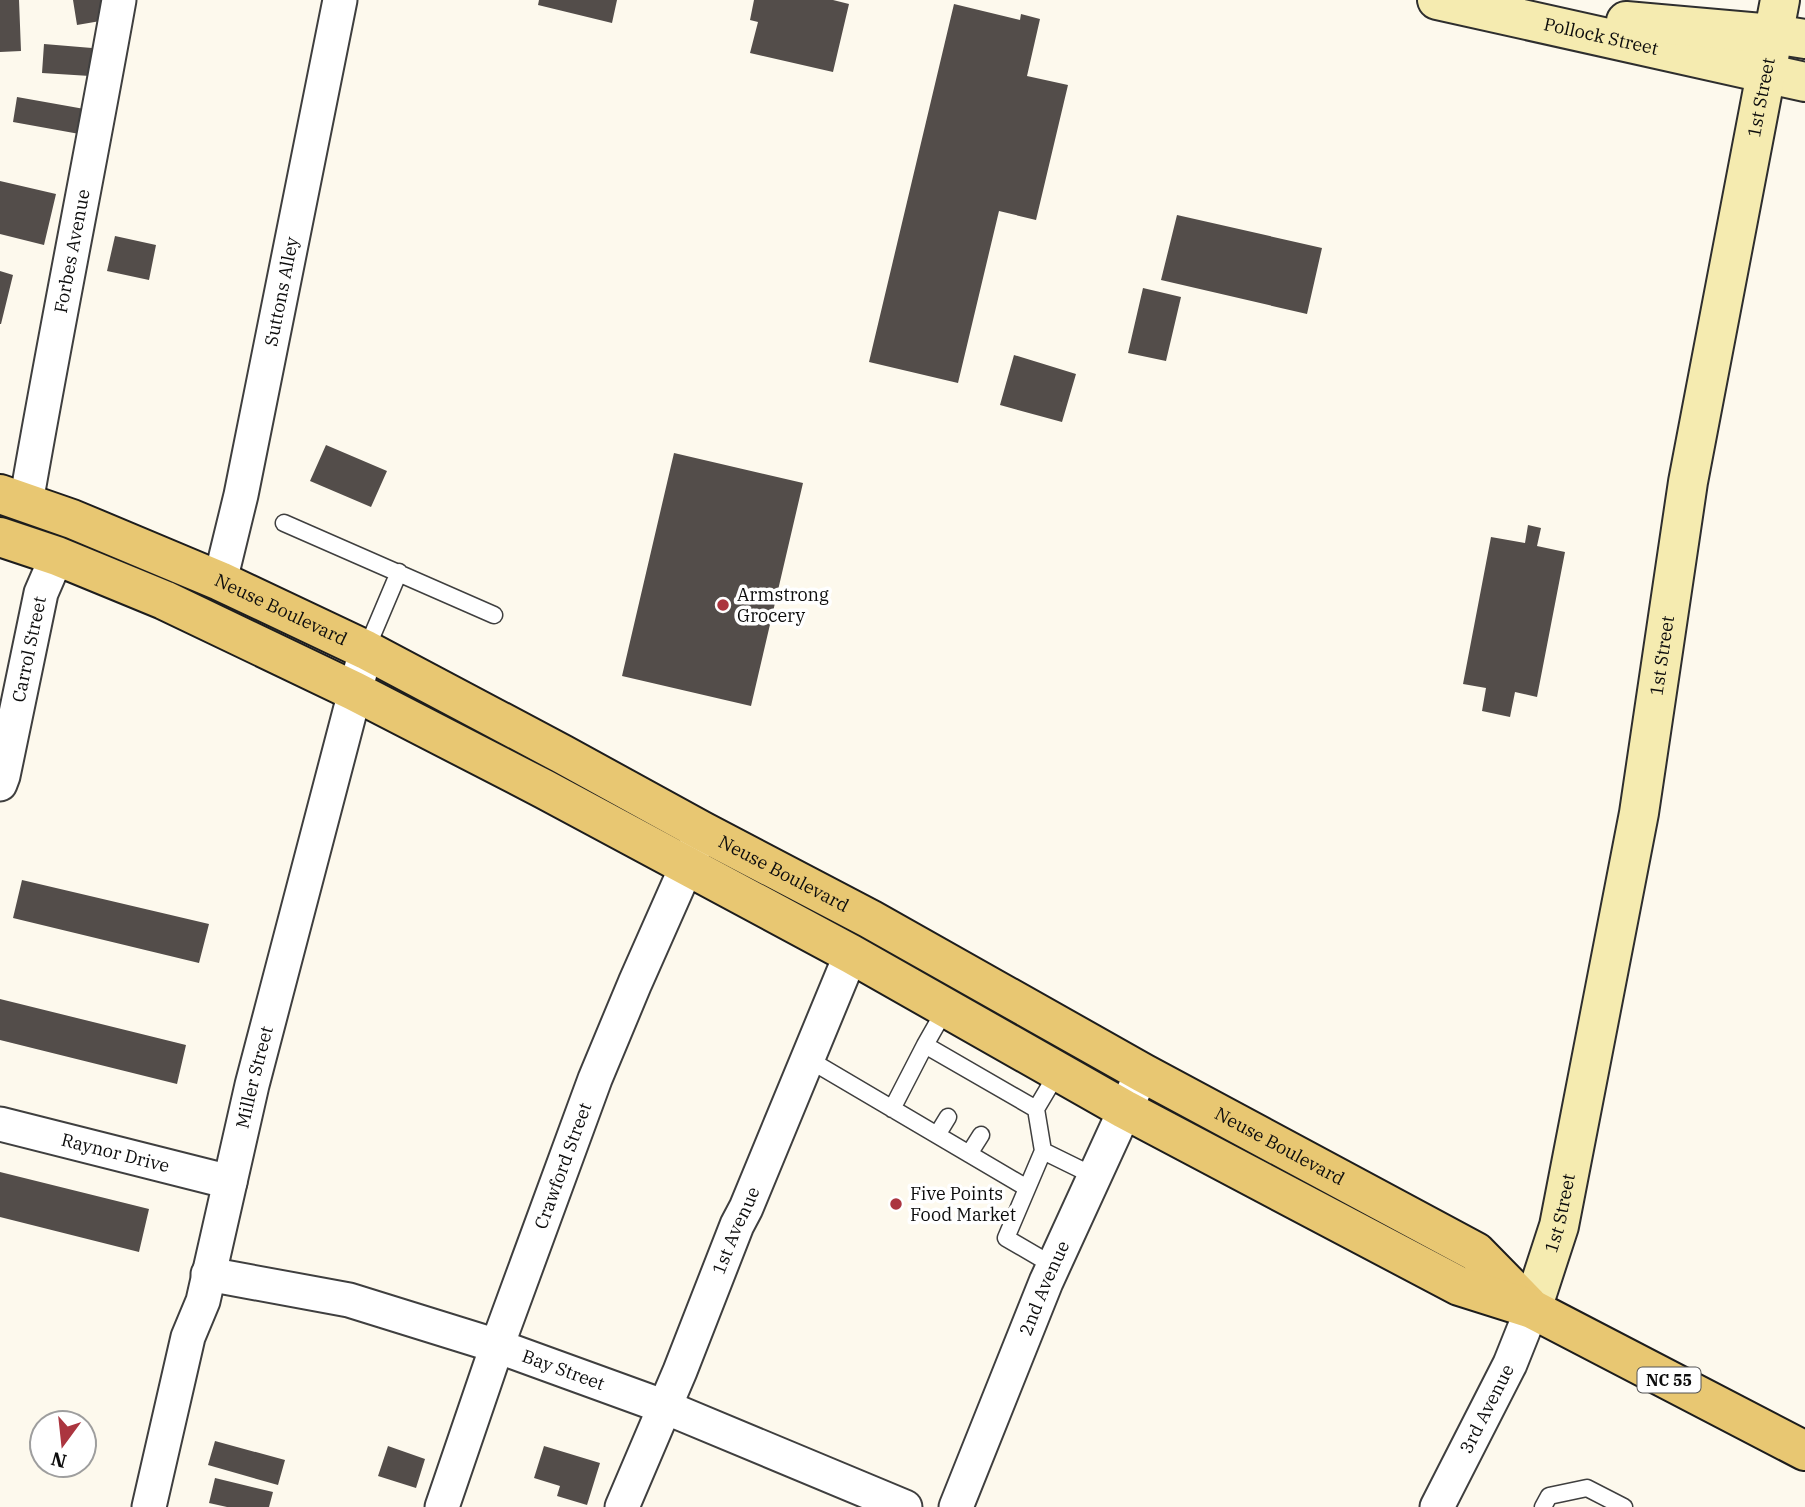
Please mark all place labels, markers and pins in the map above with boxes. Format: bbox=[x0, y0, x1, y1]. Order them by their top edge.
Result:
place label: Armstrong Grocery bbox=[737, 583, 829, 627]
marker: Armstrong Grocery bbox=[715, 597, 731, 613]
place label: Five Points Food Market bbox=[910, 1182, 1016, 1226]
marker: Five Points Food Market bbox=[888, 1196, 904, 1212]

